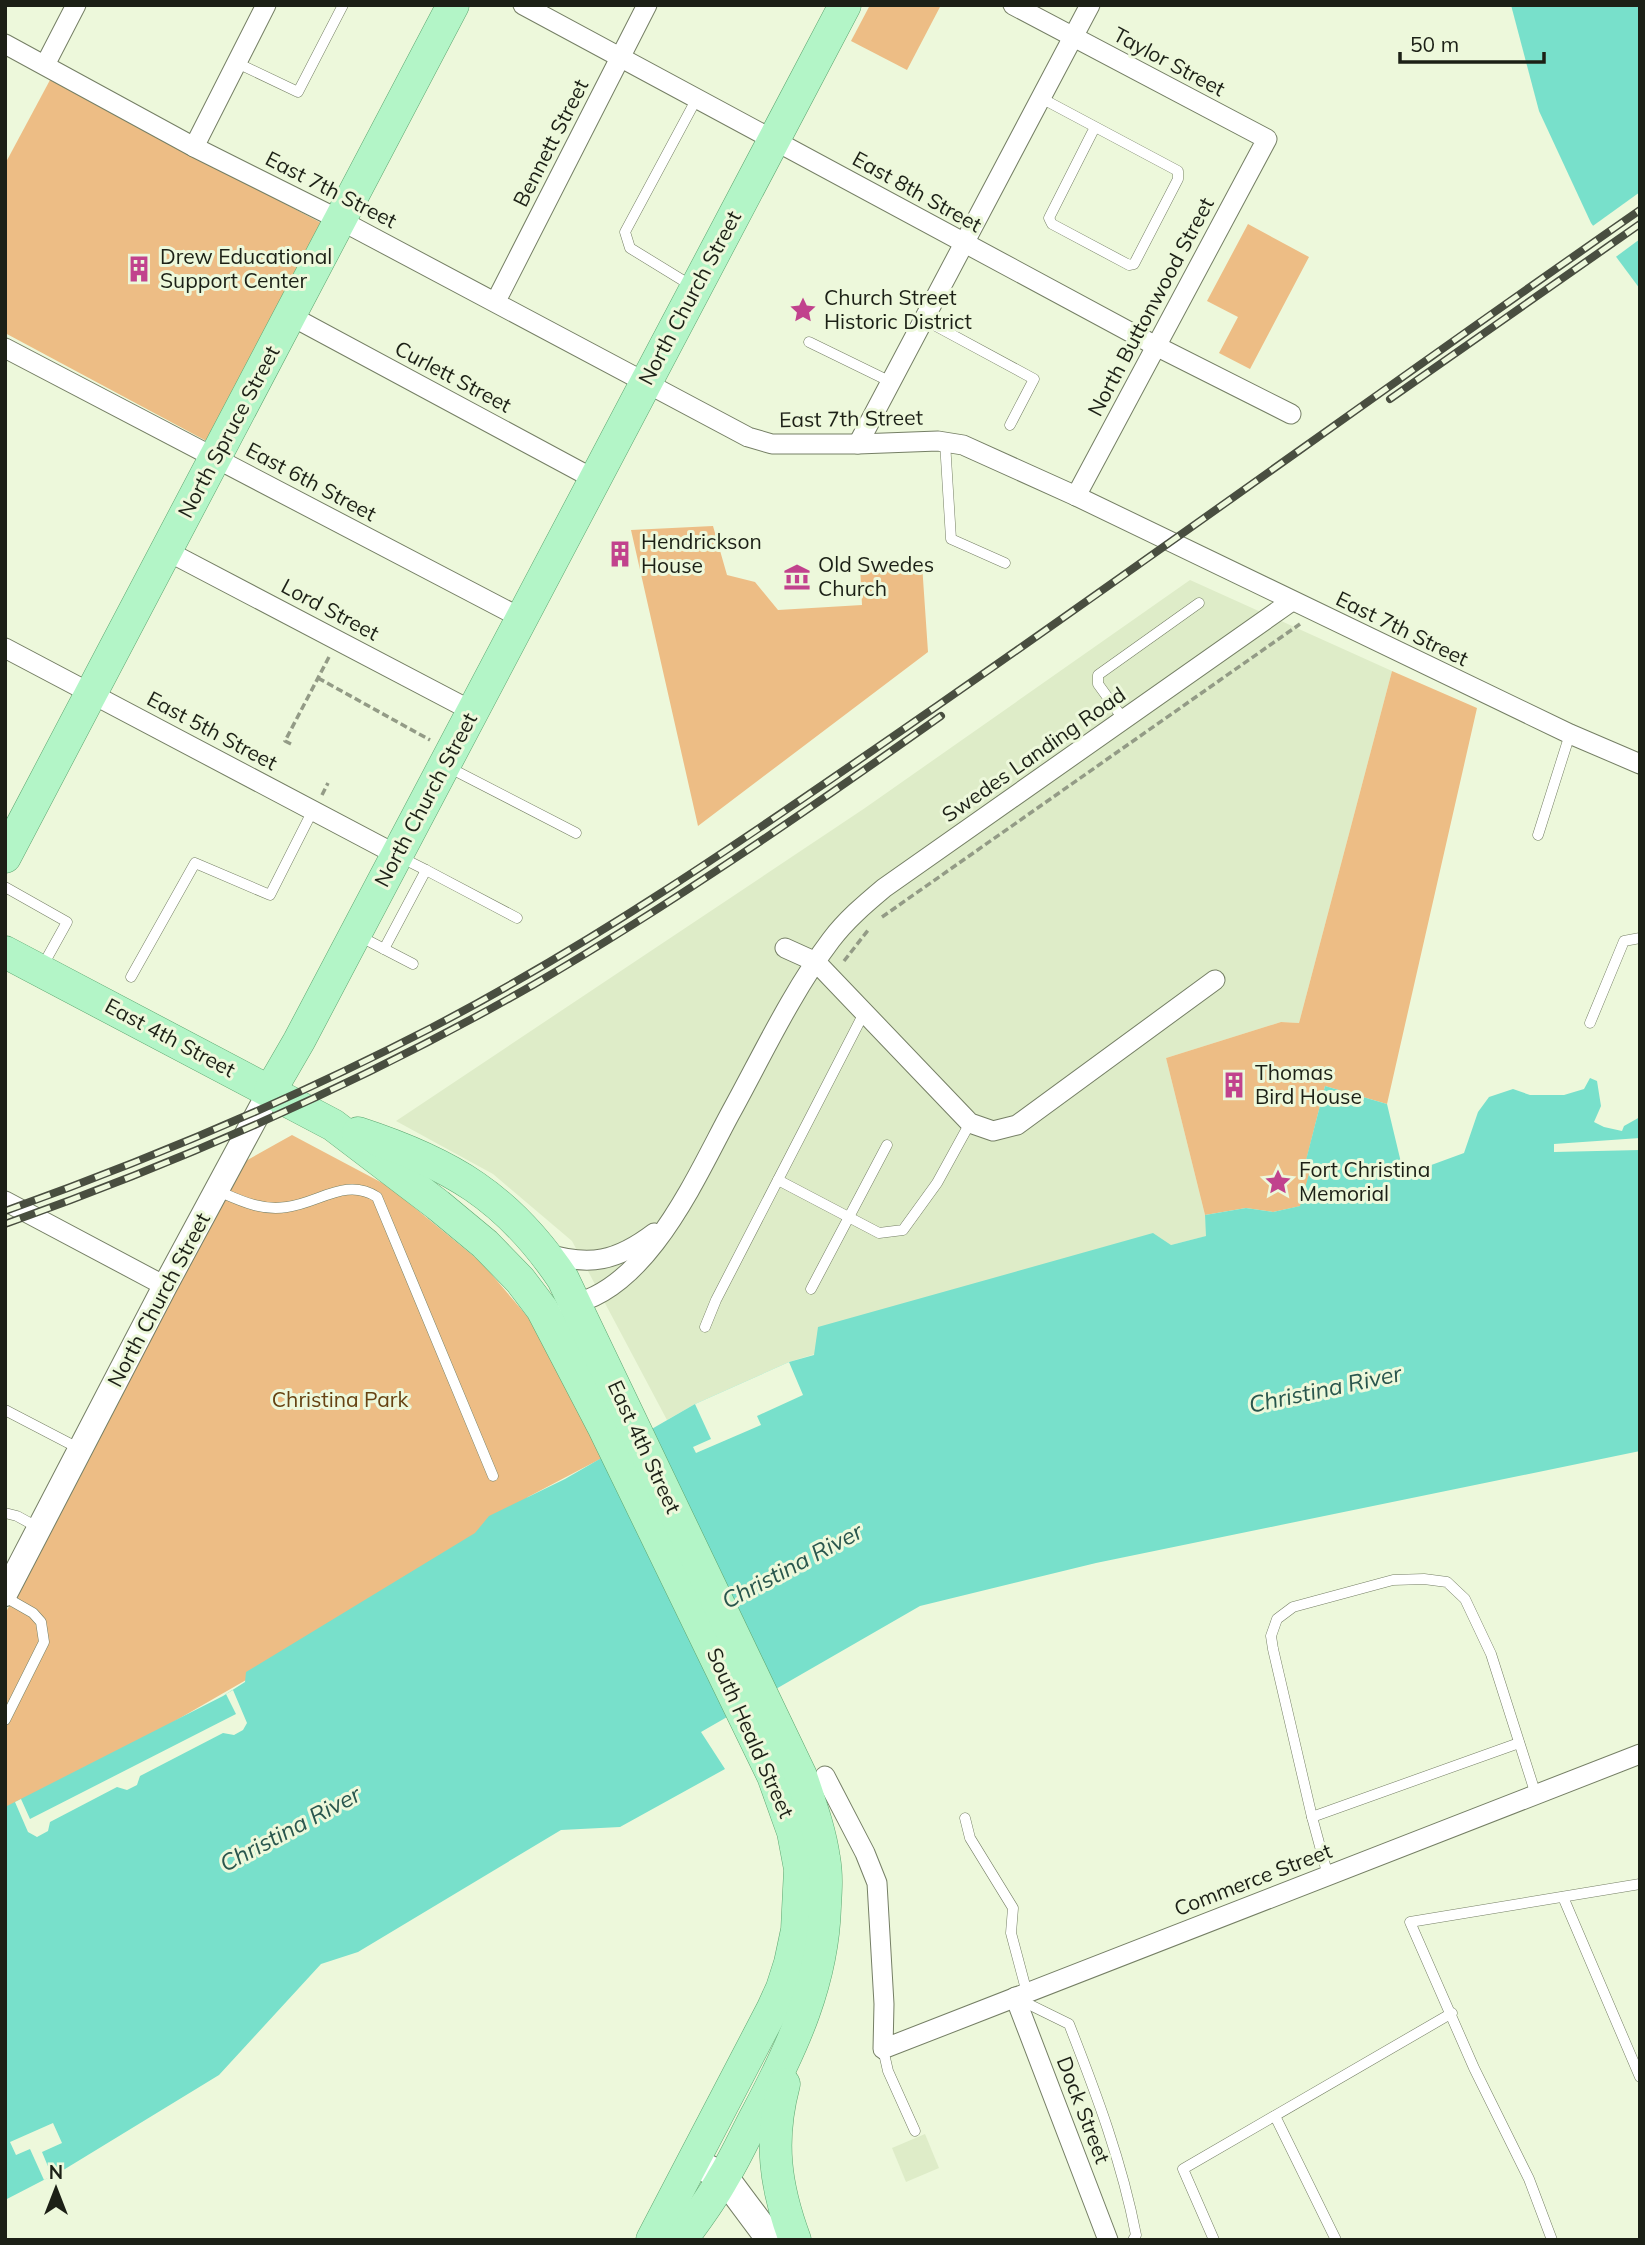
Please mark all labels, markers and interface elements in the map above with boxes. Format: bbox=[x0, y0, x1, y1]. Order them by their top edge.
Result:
street label: Taylor Street bbox=[1109, 21, 1230, 101]
scale bar bbox=[1400, 21, 1544, 65]
text: 50 m bbox=[1410, 31, 1459, 57]
street label: Bennett Street bbox=[507, 74, 593, 211]
street label: East 7th Street bbox=[262, 145, 401, 233]
street label: East 8th Street bbox=[848, 145, 987, 237]
street label: North Buttonwood Street bbox=[1081, 193, 1219, 420]
street label: North Church Street bbox=[632, 206, 746, 389]
place label: Drew Educational Support Center bbox=[160, 243, 332, 293]
building icon: Drew Educational Support Center bbox=[124, 254, 154, 284]
place label: Church Street Historic District bbox=[824, 284, 972, 334]
place icon: Church Street Historic District bbox=[788, 295, 818, 325]
street label: Curlett Street bbox=[391, 335, 516, 418]
street label: North Spruce Street bbox=[172, 341, 285, 522]
street label: East 7th Street bbox=[779, 404, 923, 432]
street label: East 6th Street bbox=[242, 436, 381, 526]
place label: Hendrickson House bbox=[641, 528, 762, 578]
building icon: Hendrickson House bbox=[605, 539, 635, 569]
place label: Old Swedes Church bbox=[818, 551, 934, 601]
museum icon: Old Swedes Church bbox=[782, 562, 812, 592]
street label: Lord Street bbox=[277, 573, 384, 646]
street label: East 7th Street bbox=[1332, 585, 1473, 671]
street label: Swedes Landing Road bbox=[937, 681, 1130, 827]
street label: East 5th Street bbox=[143, 685, 282, 775]
street label: North Church Street bbox=[368, 708, 482, 891]
street label: East 4th Street bbox=[101, 992, 240, 1082]
place label: Thomas Bird House bbox=[1255, 1059, 1362, 1109]
building icon: Thomas Bird House bbox=[1219, 1070, 1249, 1100]
place label: Fort Christina Memorial bbox=[1299, 1156, 1430, 1206]
place icon: Fort Christina Memorial bbox=[1263, 1167, 1293, 1197]
street label: North Church Street bbox=[101, 1208, 215, 1391]
water label: Christina River bbox=[1246, 1358, 1406, 1419]
street label: East 4th Street bbox=[603, 1376, 687, 1517]
park label: Christina Park bbox=[272, 1386, 408, 1412]
water label: Christina River bbox=[716, 1515, 869, 1615]
street label: South Heald Street bbox=[702, 1643, 800, 1822]
water label: Christina River bbox=[214, 1778, 367, 1878]
street label: Commerce Street bbox=[1170, 1837, 1335, 1921]
street label: Dock Street bbox=[1052, 2052, 1116, 2167]
north arrow bbox=[21, 2154, 91, 2224]
text: N bbox=[49, 2160, 63, 2184]

